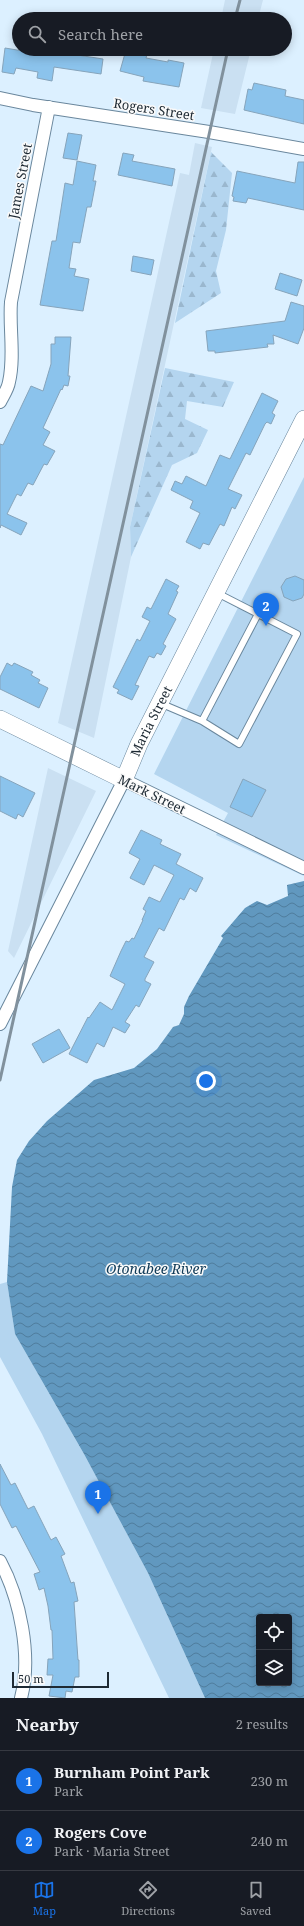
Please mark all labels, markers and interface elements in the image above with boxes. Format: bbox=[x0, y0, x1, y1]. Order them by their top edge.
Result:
search box bbox=[12, 12, 292, 56]
icon: search bbox=[26, 23, 48, 45]
text: Search here bbox=[58, 24, 143, 44]
street label: Rogers Street bbox=[112, 94, 196, 124]
street label: James Street bbox=[4, 141, 36, 221]
pin: 2 bbox=[253, 593, 279, 626]
street label: Maria Street bbox=[126, 682, 176, 759]
street label: Mark Street bbox=[115, 770, 189, 818]
your location bbox=[196, 1071, 216, 1091]
water label: Otonabee River bbox=[106, 1259, 206, 1278]
pin: 1 bbox=[85, 1481, 111, 1514]
map controls bbox=[256, 1614, 292, 1686]
button: locate bbox=[256, 1614, 292, 1650]
button: layers bbox=[256, 1650, 292, 1686]
scale bar bbox=[12, 1670, 109, 1689]
text: 50 m bbox=[18, 1671, 44, 1686]
text: Nearby bbox=[16, 1713, 79, 1736]
text: 2 results bbox=[236, 1715, 288, 1733]
text: Burnham Point Park bbox=[54, 1762, 210, 1782]
text: 1 bbox=[25, 1772, 33, 1790]
text: 230 m bbox=[251, 1772, 288, 1790]
text: Park bbox=[54, 1782, 83, 1800]
text: Rogers Cove bbox=[54, 1822, 147, 1842]
text: 2 bbox=[25, 1832, 33, 1850]
text: 240 m bbox=[251, 1832, 288, 1850]
text: Park · Maria Street bbox=[54, 1842, 170, 1860]
tab: Map bbox=[33, 1879, 56, 1918]
tab: Directions bbox=[121, 1879, 175, 1918]
tab: Saved bbox=[240, 1879, 271, 1918]

